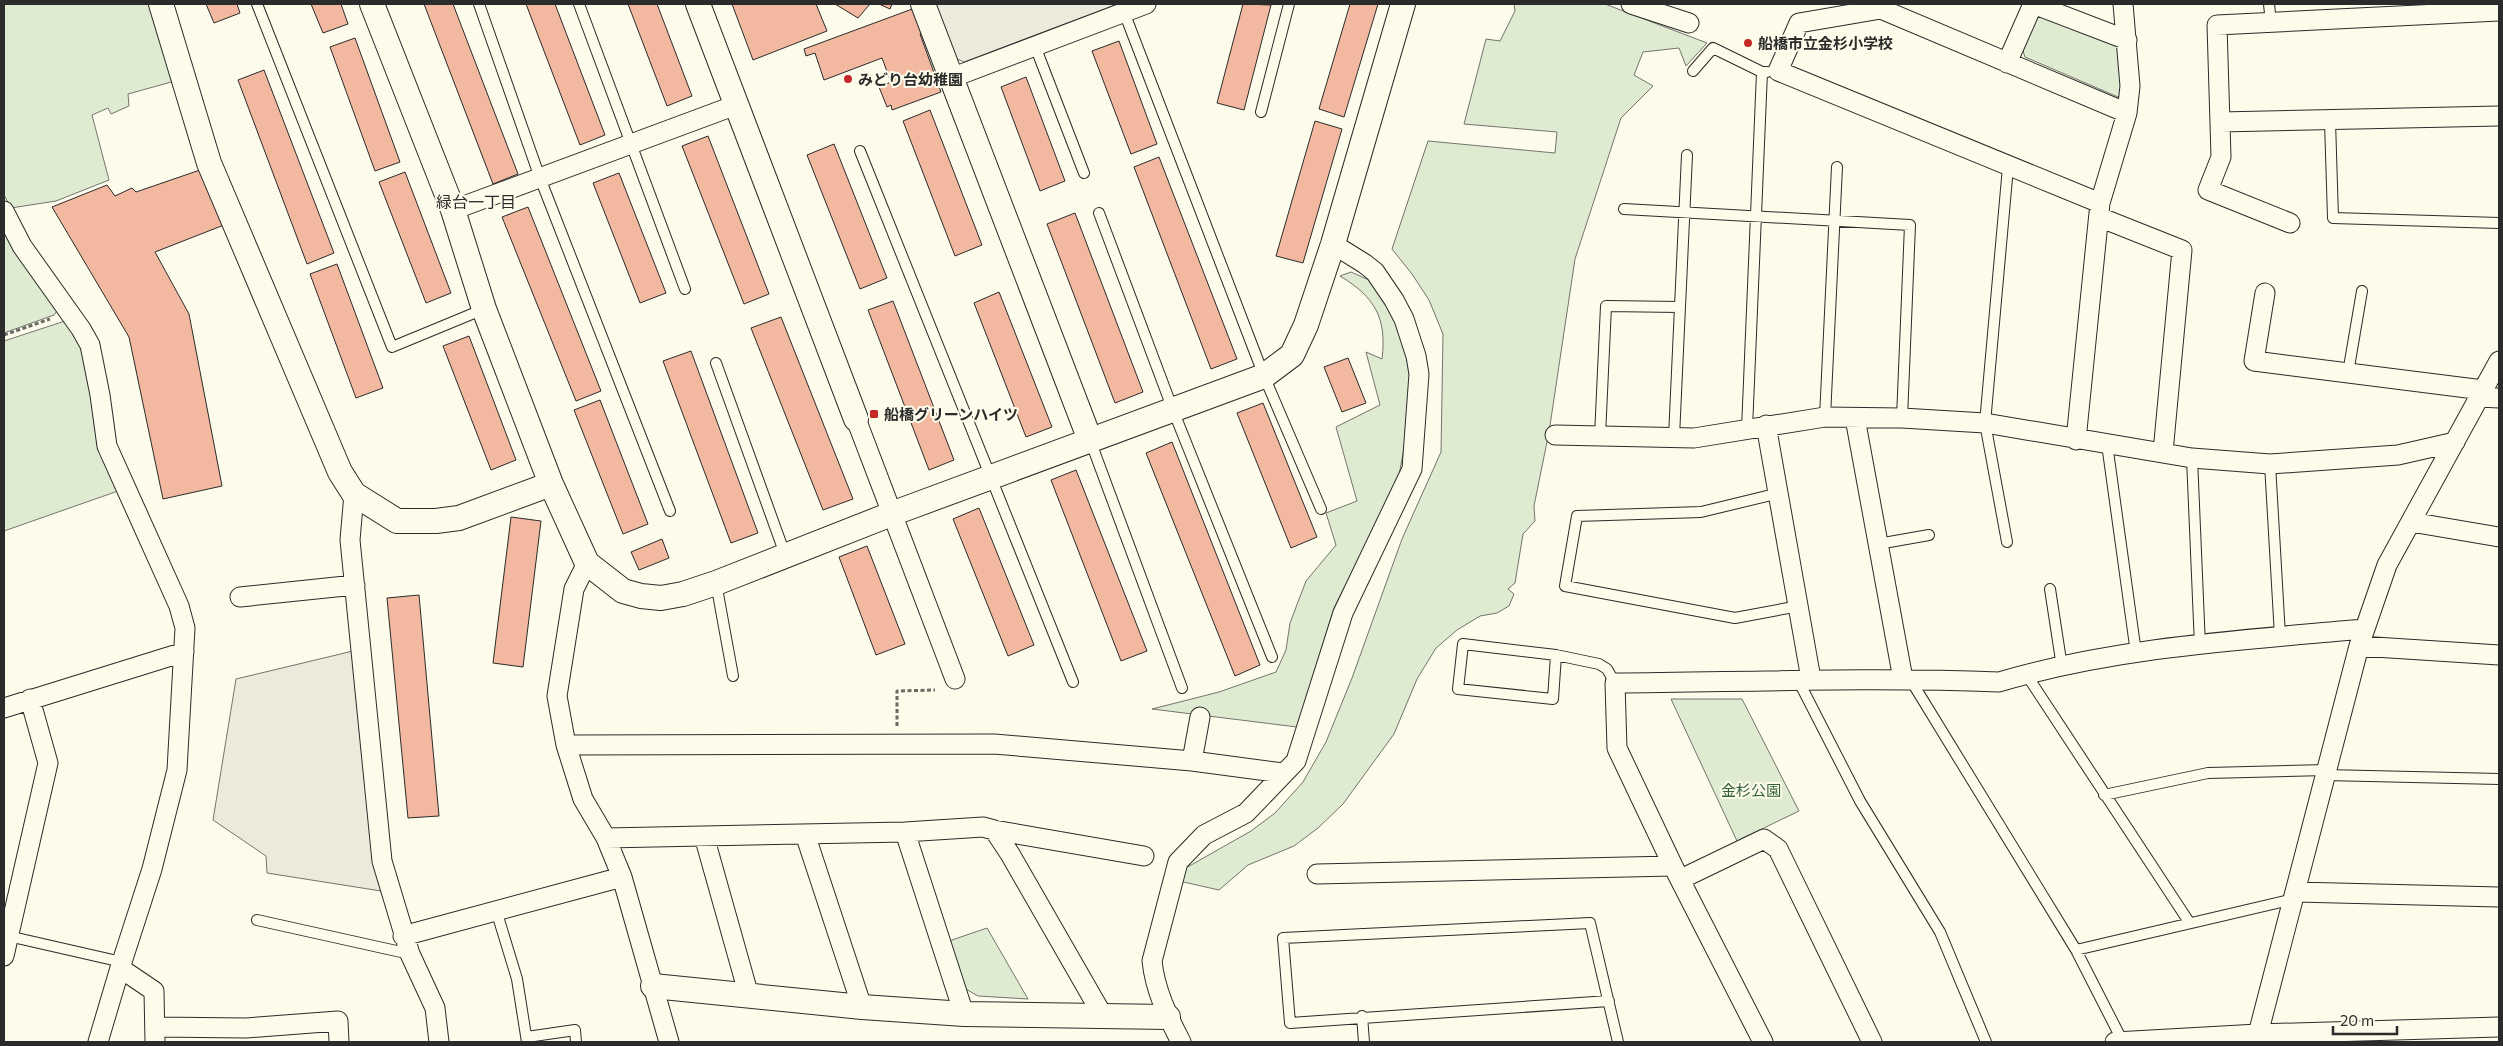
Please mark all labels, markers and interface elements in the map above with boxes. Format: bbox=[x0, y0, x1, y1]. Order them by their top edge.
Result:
place label: 船橋市立金杉小学校 bbox=[1758, 34, 1893, 52]
marker: 船橋市立金杉小学校 bbox=[1742, 37, 1754, 49]
place label: みどり台幼稚園 bbox=[858, 70, 963, 88]
marker: みどり台幼稚園 bbox=[842, 73, 854, 85]
district label: 緑台一丁目 bbox=[436, 192, 516, 211]
place label: 船橋グリーンハイツ bbox=[884, 405, 1018, 423]
marker: 船橋グリーンハイツ bbox=[868, 408, 880, 420]
park label: 金杉公園 bbox=[1721, 781, 1781, 799]
scale bar bbox=[2333, 1004, 2397, 1036]
text: 20 m bbox=[2340, 1011, 2374, 1029]

